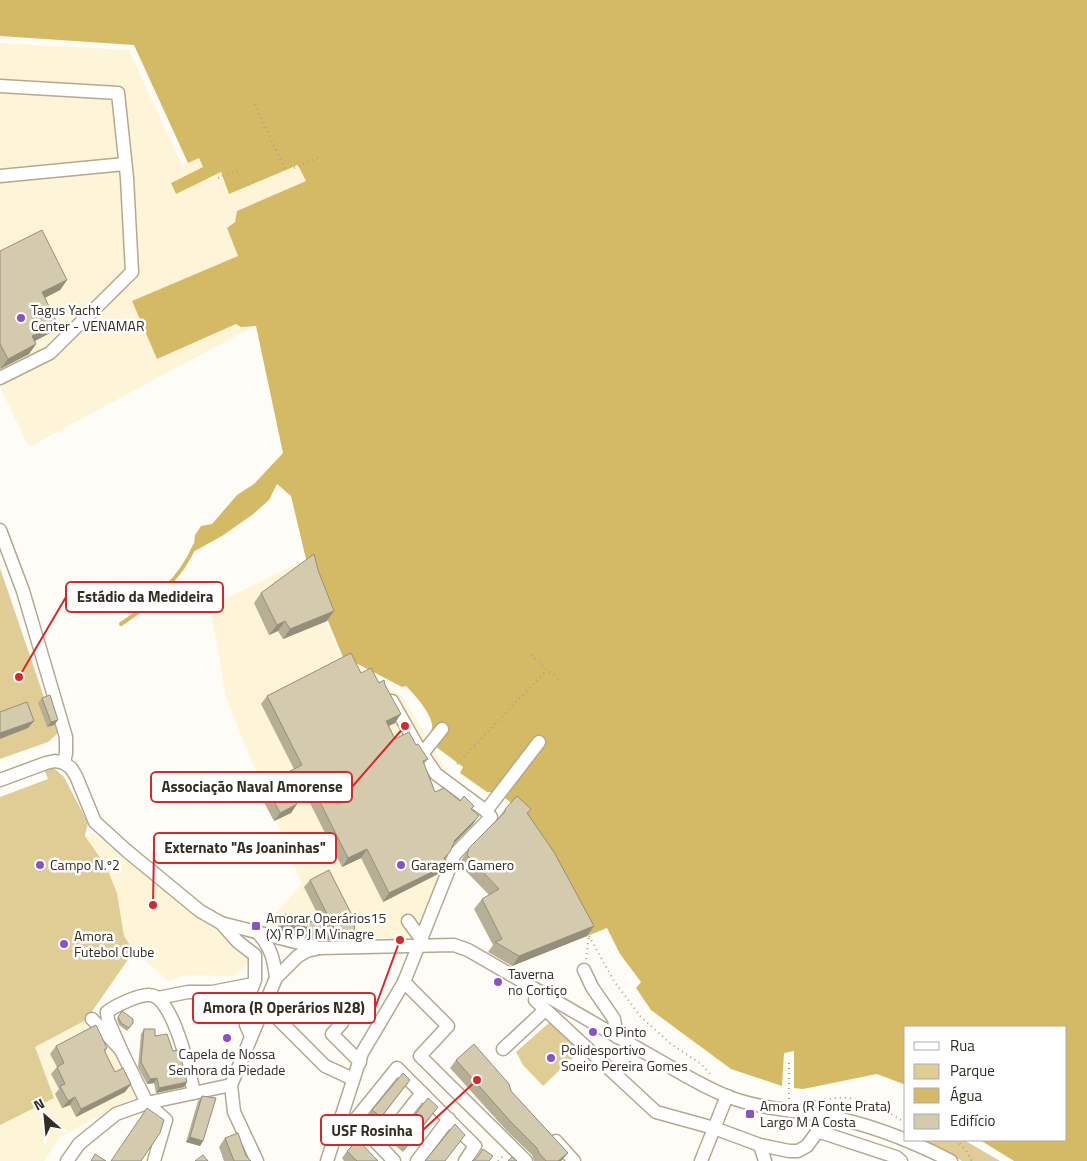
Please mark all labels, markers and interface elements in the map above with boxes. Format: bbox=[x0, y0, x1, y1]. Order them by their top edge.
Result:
place label: Tagus Yacht Center - VENAMAR bbox=[31, 299, 145, 336]
marker: Tagus Yacht Center - VENAMAR bbox=[15, 312, 27, 324]
callout: Estádio da Medideira bbox=[66, 582, 223, 612]
text: Estádio da Medideira bbox=[77, 585, 214, 608]
callout: Associação Naval Amorense bbox=[151, 772, 352, 802]
text: Associação Naval Amorense bbox=[161, 775, 343, 798]
callout: Externato "As Joaninhas" bbox=[154, 833, 336, 863]
text: Externato "As Joaninhas" bbox=[164, 836, 326, 859]
place label: Campo N.º2 bbox=[50, 854, 120, 875]
place label: Garagem Gamero bbox=[411, 854, 514, 875]
marker: Campo N.º2 bbox=[34, 859, 46, 871]
marker: Garagem Gamero bbox=[395, 859, 407, 871]
place label: Amorar Operários15 (X) R P J M Vinagre bbox=[266, 907, 386, 944]
marker: Amorar Operários15 (X) R P J M Vinagre bbox=[250, 920, 262, 932]
place label: Amora Futebol Clube bbox=[74, 925, 154, 962]
marker: Amora Futebol Clube bbox=[58, 938, 70, 950]
place label: Taverna no Cortiço bbox=[508, 963, 567, 1000]
marker: Taverna no Cortiço bbox=[492, 976, 504, 988]
callout: Amora (R Operários N28) bbox=[193, 993, 375, 1023]
text: Amora (R Operários N28) bbox=[203, 996, 365, 1019]
place label: O Pinto bbox=[603, 1021, 646, 1042]
marker: O Pinto bbox=[587, 1026, 599, 1038]
legend bbox=[904, 1026, 1067, 1141]
marker: Capela de Nossa Senhora da Piedade bbox=[221, 1032, 233, 1044]
text: Rua bbox=[950, 1034, 975, 1057]
place label: Polidesportivo Soeiro Pereira Gomes bbox=[561, 1039, 688, 1076]
place label: Capela de Nossa Senhora da Piedade bbox=[169, 1043, 285, 1080]
marker: Polidesportivo Soeiro Pereira Gomes bbox=[545, 1052, 557, 1064]
text: Parque bbox=[950, 1059, 995, 1082]
text: Água bbox=[950, 1084, 982, 1107]
north arrow bbox=[20, 1091, 70, 1141]
text: N bbox=[30, 1092, 48, 1116]
place label: Amora (R Fonte Prata) Largo M A Costa bbox=[760, 1095, 891, 1132]
marker: Amora (R Fonte Prata) Largo M A Costa bbox=[744, 1108, 756, 1120]
text: Edifício bbox=[950, 1109, 995, 1132]
callout: USF Rosinha bbox=[321, 1115, 423, 1145]
text: USF Rosinha bbox=[331, 1119, 413, 1142]

